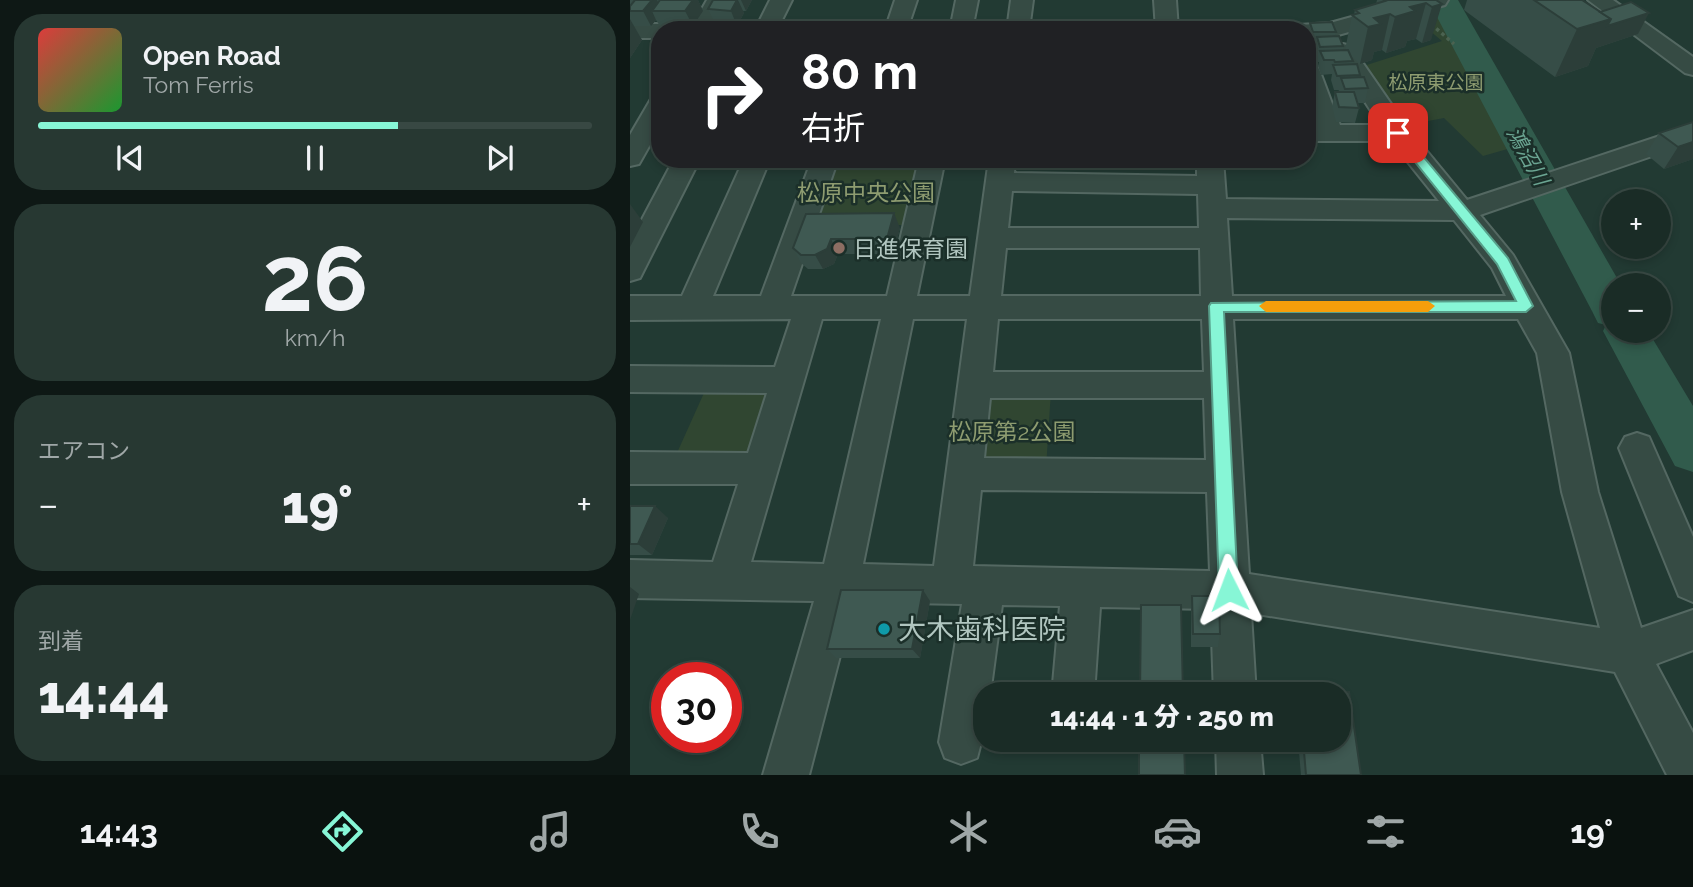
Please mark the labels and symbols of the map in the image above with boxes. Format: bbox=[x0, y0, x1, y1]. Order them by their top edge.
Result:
park label: 松原東公園 bbox=[1388, 71, 1484, 93]
pin bbox=[1368, 103, 1428, 163]
water label: 鴻沼川 bbox=[1502, 122, 1555, 191]
park label: 松原中央公園 bbox=[797, 179, 935, 206]
place label: 日進保育園 bbox=[853, 235, 968, 262]
marker: 日進保育園 bbox=[831, 240, 847, 256]
park label: 松原第2公園 bbox=[949, 418, 1075, 445]
position arrow bbox=[1192, 553, 1266, 627]
place label: 大木歯科医院 bbox=[898, 613, 1066, 646]
marker: 大木歯科医院 bbox=[876, 621, 892, 637]
speed limit sign: 30 bbox=[651, 662, 742, 753]

